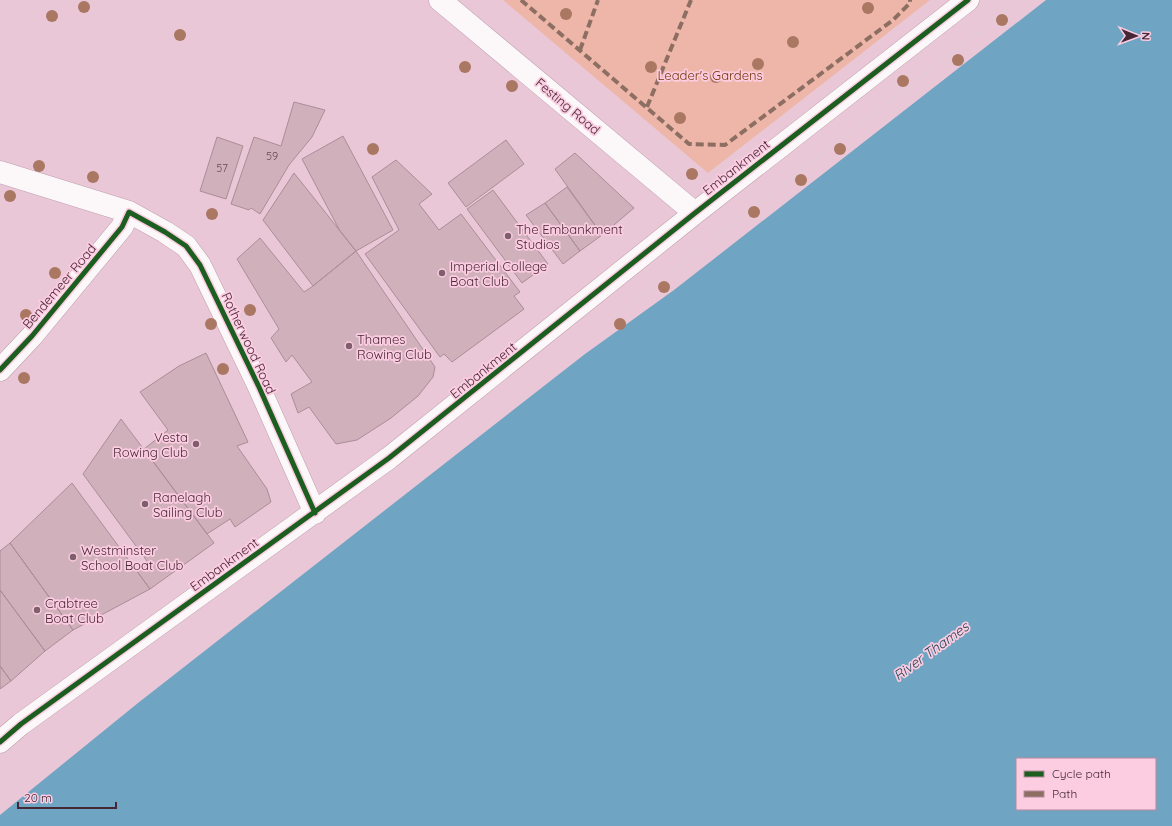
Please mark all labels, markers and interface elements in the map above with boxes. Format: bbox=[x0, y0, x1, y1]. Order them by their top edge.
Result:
north arrow bbox=[1116, 16, 1156, 56]
text: N bbox=[1139, 32, 1153, 40]
park label: Leader's Gardens bbox=[657, 67, 763, 83]
street label: Festing Road bbox=[533, 74, 603, 138]
street label: Embankment bbox=[699, 136, 773, 198]
house number: 59 bbox=[266, 149, 278, 163]
house number: 57 bbox=[216, 161, 228, 175]
place label: The Embankment Studios bbox=[516, 221, 623, 252]
marker: The Embankment Studios bbox=[503, 231, 513, 241]
street label: Bendemeer Road bbox=[19, 240, 99, 332]
place label: Imperial College Boat Club bbox=[450, 258, 547, 289]
marker: Imperial College Boat Club bbox=[437, 268, 447, 278]
street label: Rotherwood Road bbox=[218, 290, 280, 396]
place label: Thames Rowing Club bbox=[357, 331, 432, 362]
street label: Embankment bbox=[447, 338, 519, 402]
marker: Thames Rowing Club bbox=[344, 341, 354, 351]
place label: Vesta Rowing Club bbox=[113, 429, 188, 460]
marker: Vesta Rowing Club bbox=[191, 439, 201, 449]
place label: Ranelagh Sailing Club bbox=[153, 489, 223, 520]
marker: Ranelagh Sailing Club bbox=[140, 499, 150, 509]
street label: Embankment bbox=[187, 534, 261, 594]
place label: Westminster School Boat Club bbox=[81, 542, 184, 573]
marker: Westminster School Boat Club bbox=[68, 552, 78, 562]
place label: Crabtree Boat Club bbox=[45, 595, 104, 626]
marker: Crabtree Boat Club bbox=[32, 605, 42, 615]
water label: River Thames bbox=[890, 617, 973, 684]
legend bbox=[1016, 758, 1156, 810]
text: Cycle path bbox=[1052, 766, 1111, 781]
scale bar bbox=[18, 784, 116, 810]
text: Path bbox=[1052, 786, 1077, 801]
text: 20 m bbox=[24, 790, 52, 805]

